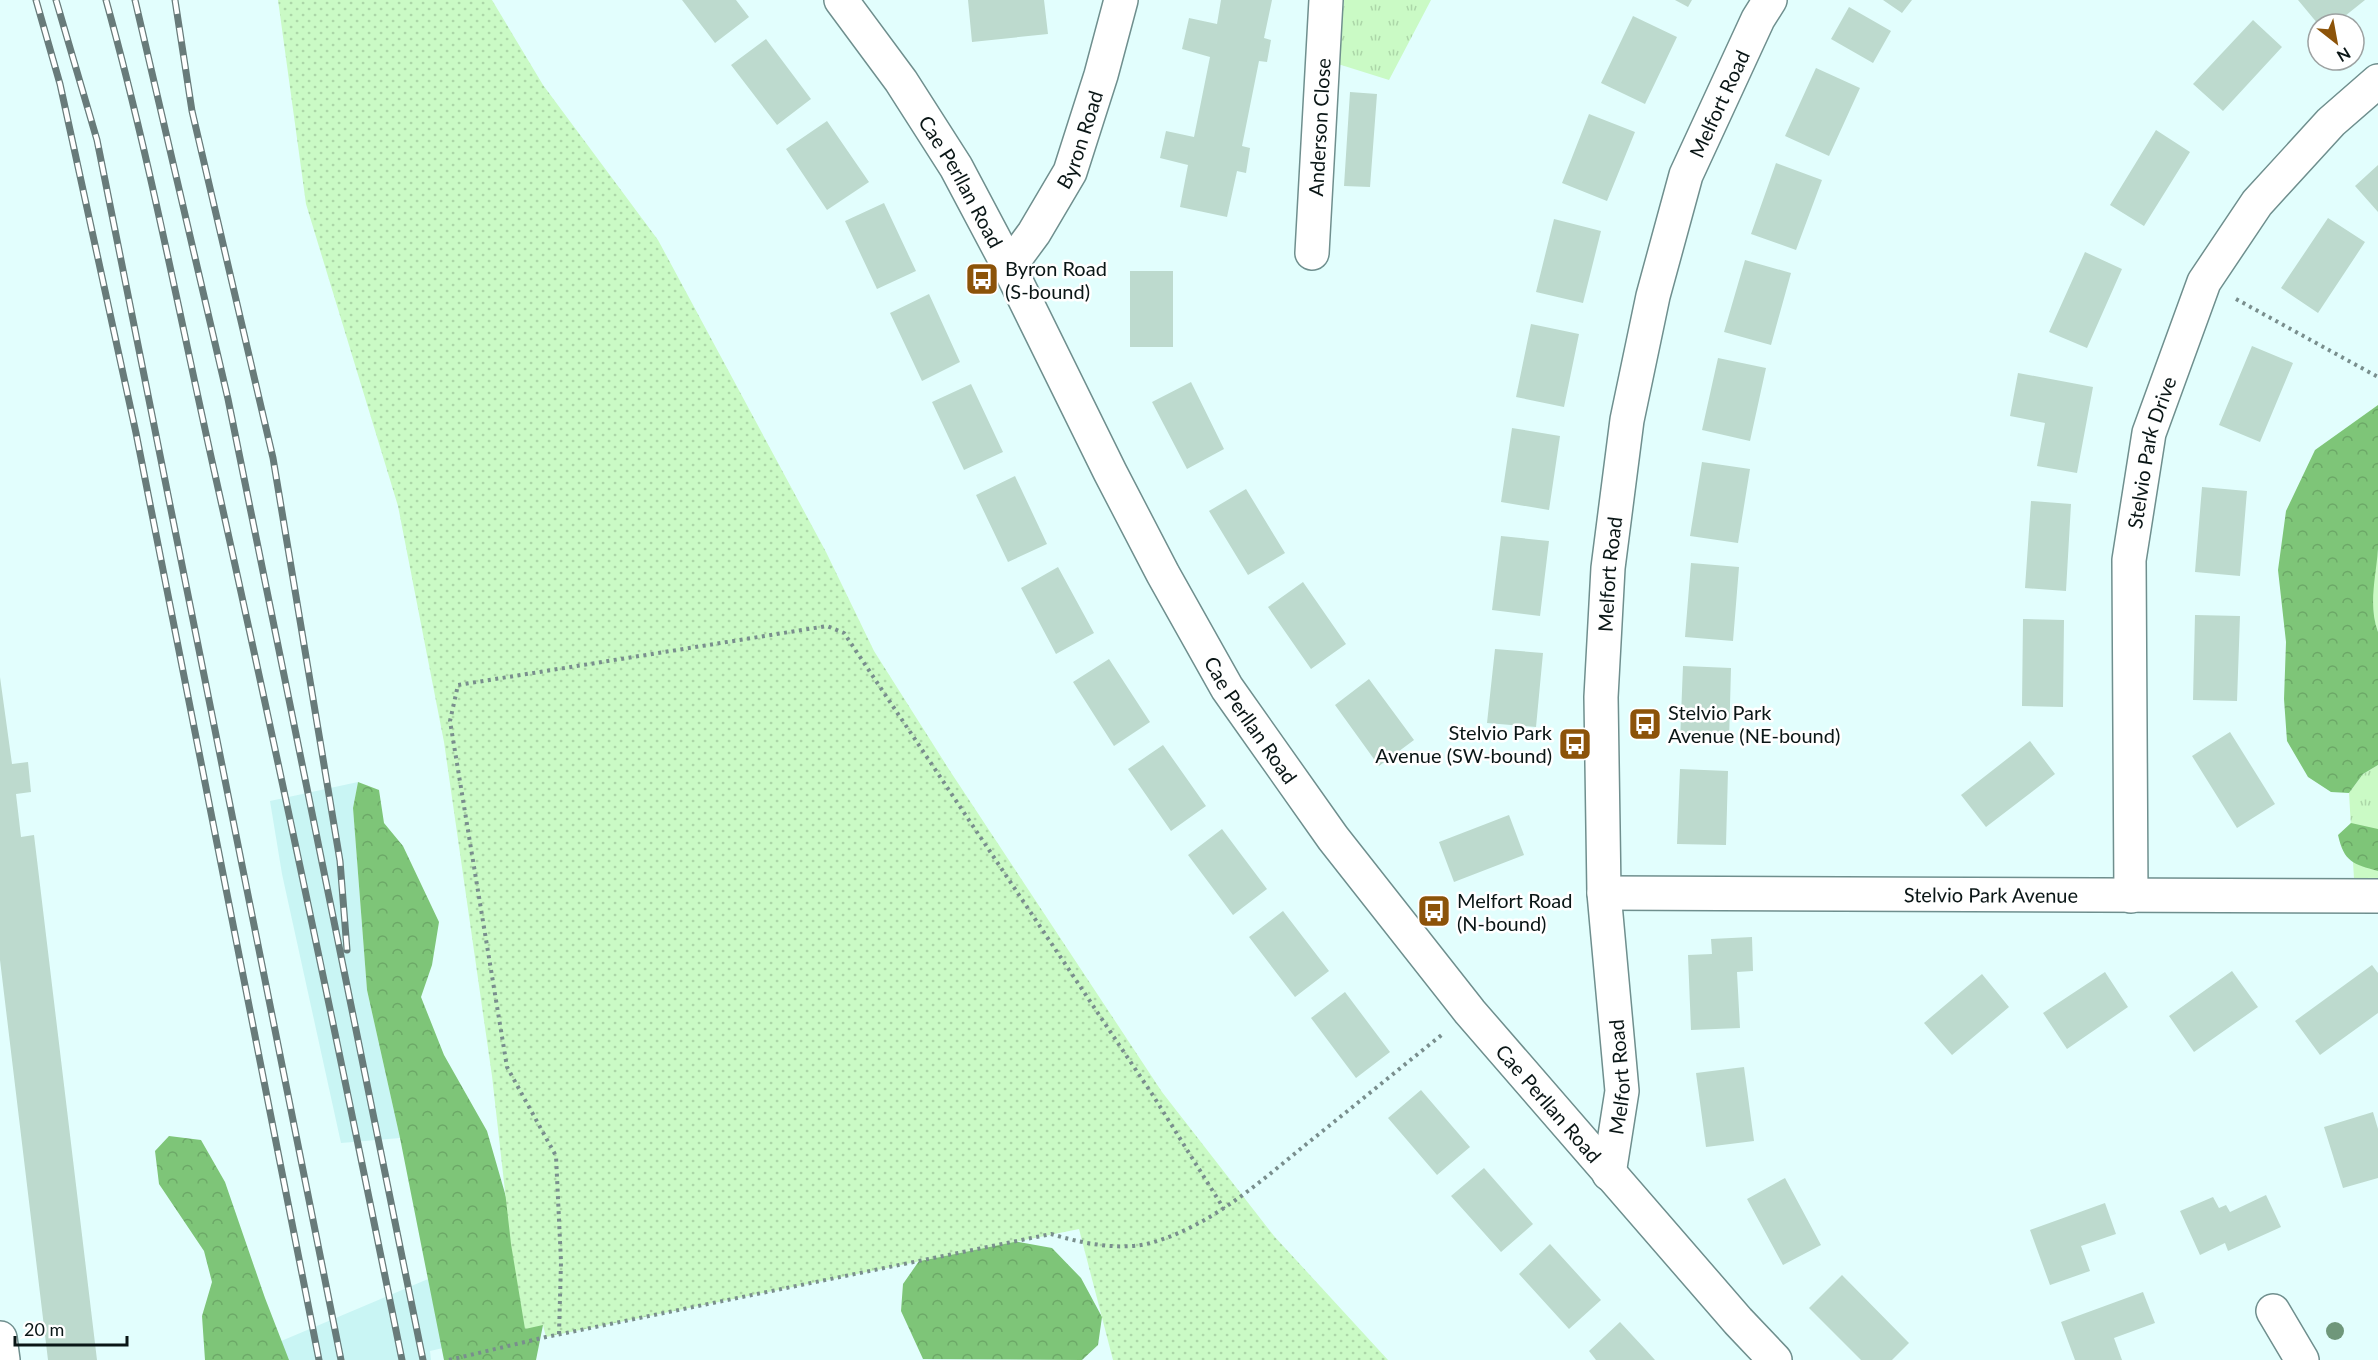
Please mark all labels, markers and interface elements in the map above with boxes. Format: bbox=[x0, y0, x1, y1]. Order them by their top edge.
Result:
north arrow bbox=[2306, 12, 2366, 72]
text: N bbox=[2334, 44, 2354, 67]
street label: Melfort Road bbox=[1684, 46, 1754, 161]
street label: Anderson Close bbox=[1303, 57, 1335, 197]
street label: Byron Road bbox=[1051, 87, 1107, 193]
street label: Cae Perllan Road bbox=[914, 111, 1008, 252]
place label: Byron Road (S-bound) bbox=[1005, 256, 1107, 303]
bus stop icon: Byron Road (S-bound) bbox=[964, 261, 1000, 297]
street label: Stelvio Park Drive bbox=[2122, 373, 2181, 530]
street label: Melfort Road bbox=[1593, 515, 1626, 632]
street label: Cae Perllan Road bbox=[1200, 652, 1303, 788]
place label: Stelvio Park Avenue (NE-bound) bbox=[1668, 700, 1840, 747]
bus stop icon: Stelvio Park Avenue (NE-bound) bbox=[1627, 706, 1663, 742]
place label: Stelvio Park Avenue (SW-bound) bbox=[1375, 720, 1553, 767]
bus stop icon: Stelvio Park Avenue (SW-bound) bbox=[1557, 726, 1593, 762]
street label: Stelvio Park Avenue bbox=[1904, 882, 2078, 907]
place label: Melfort Road (N-bound) bbox=[1457, 888, 1573, 935]
bus stop icon: Melfort Road (N-bound) bbox=[1416, 893, 1452, 929]
street label: Melfort Road bbox=[1603, 1018, 1634, 1136]
street label: Cae Perllan Road bbox=[1491, 1039, 1607, 1167]
scale bar bbox=[15, 1309, 128, 1347]
text: 20 m bbox=[24, 1318, 64, 1340]

